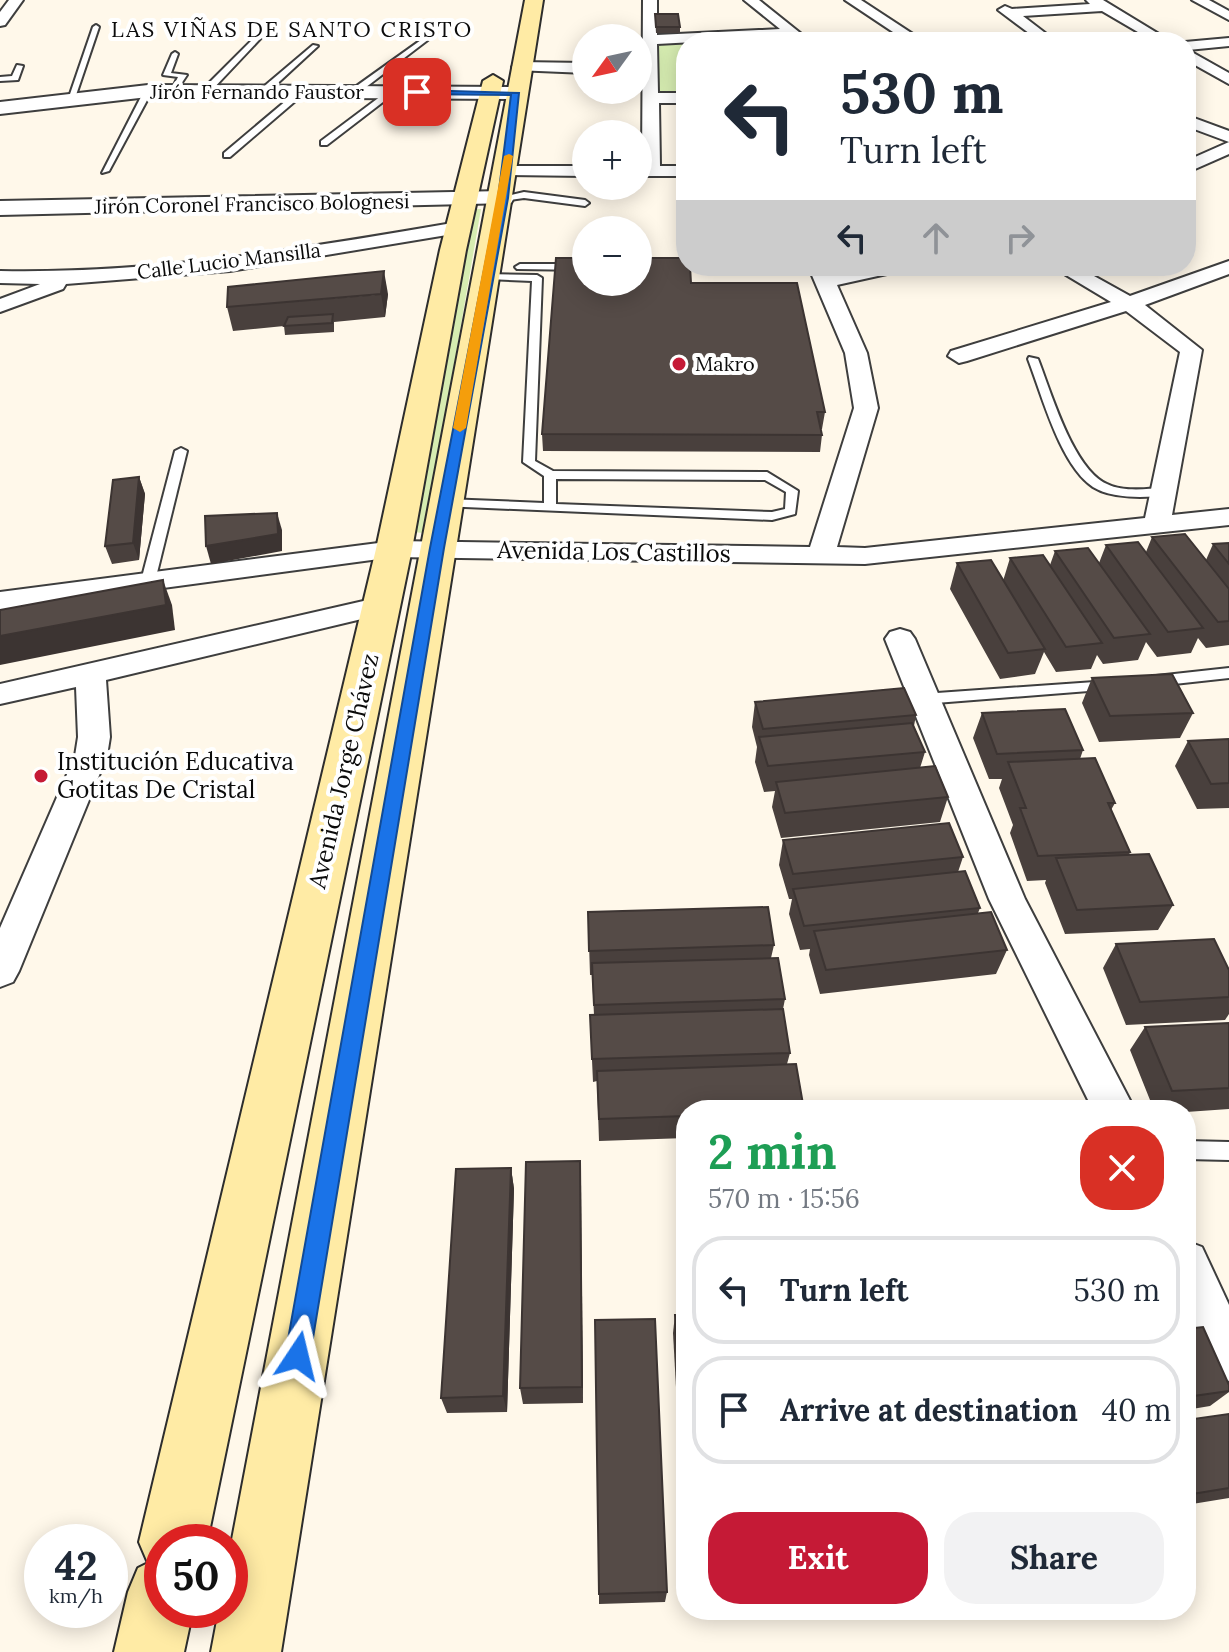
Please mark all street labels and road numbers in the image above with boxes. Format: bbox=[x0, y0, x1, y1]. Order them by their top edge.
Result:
street label: Jirón Fernando Faustor bbox=[149, 79, 364, 104]
street label: Jirón Coronel Francisco Bolognesi bbox=[93, 188, 410, 219]
street label: Calle Lucio Mansilla bbox=[136, 237, 322, 284]
street label: Avenida Los Castillos bbox=[496, 534, 731, 569]
street label: Avenida Jorge Chávez bbox=[301, 650, 386, 892]

